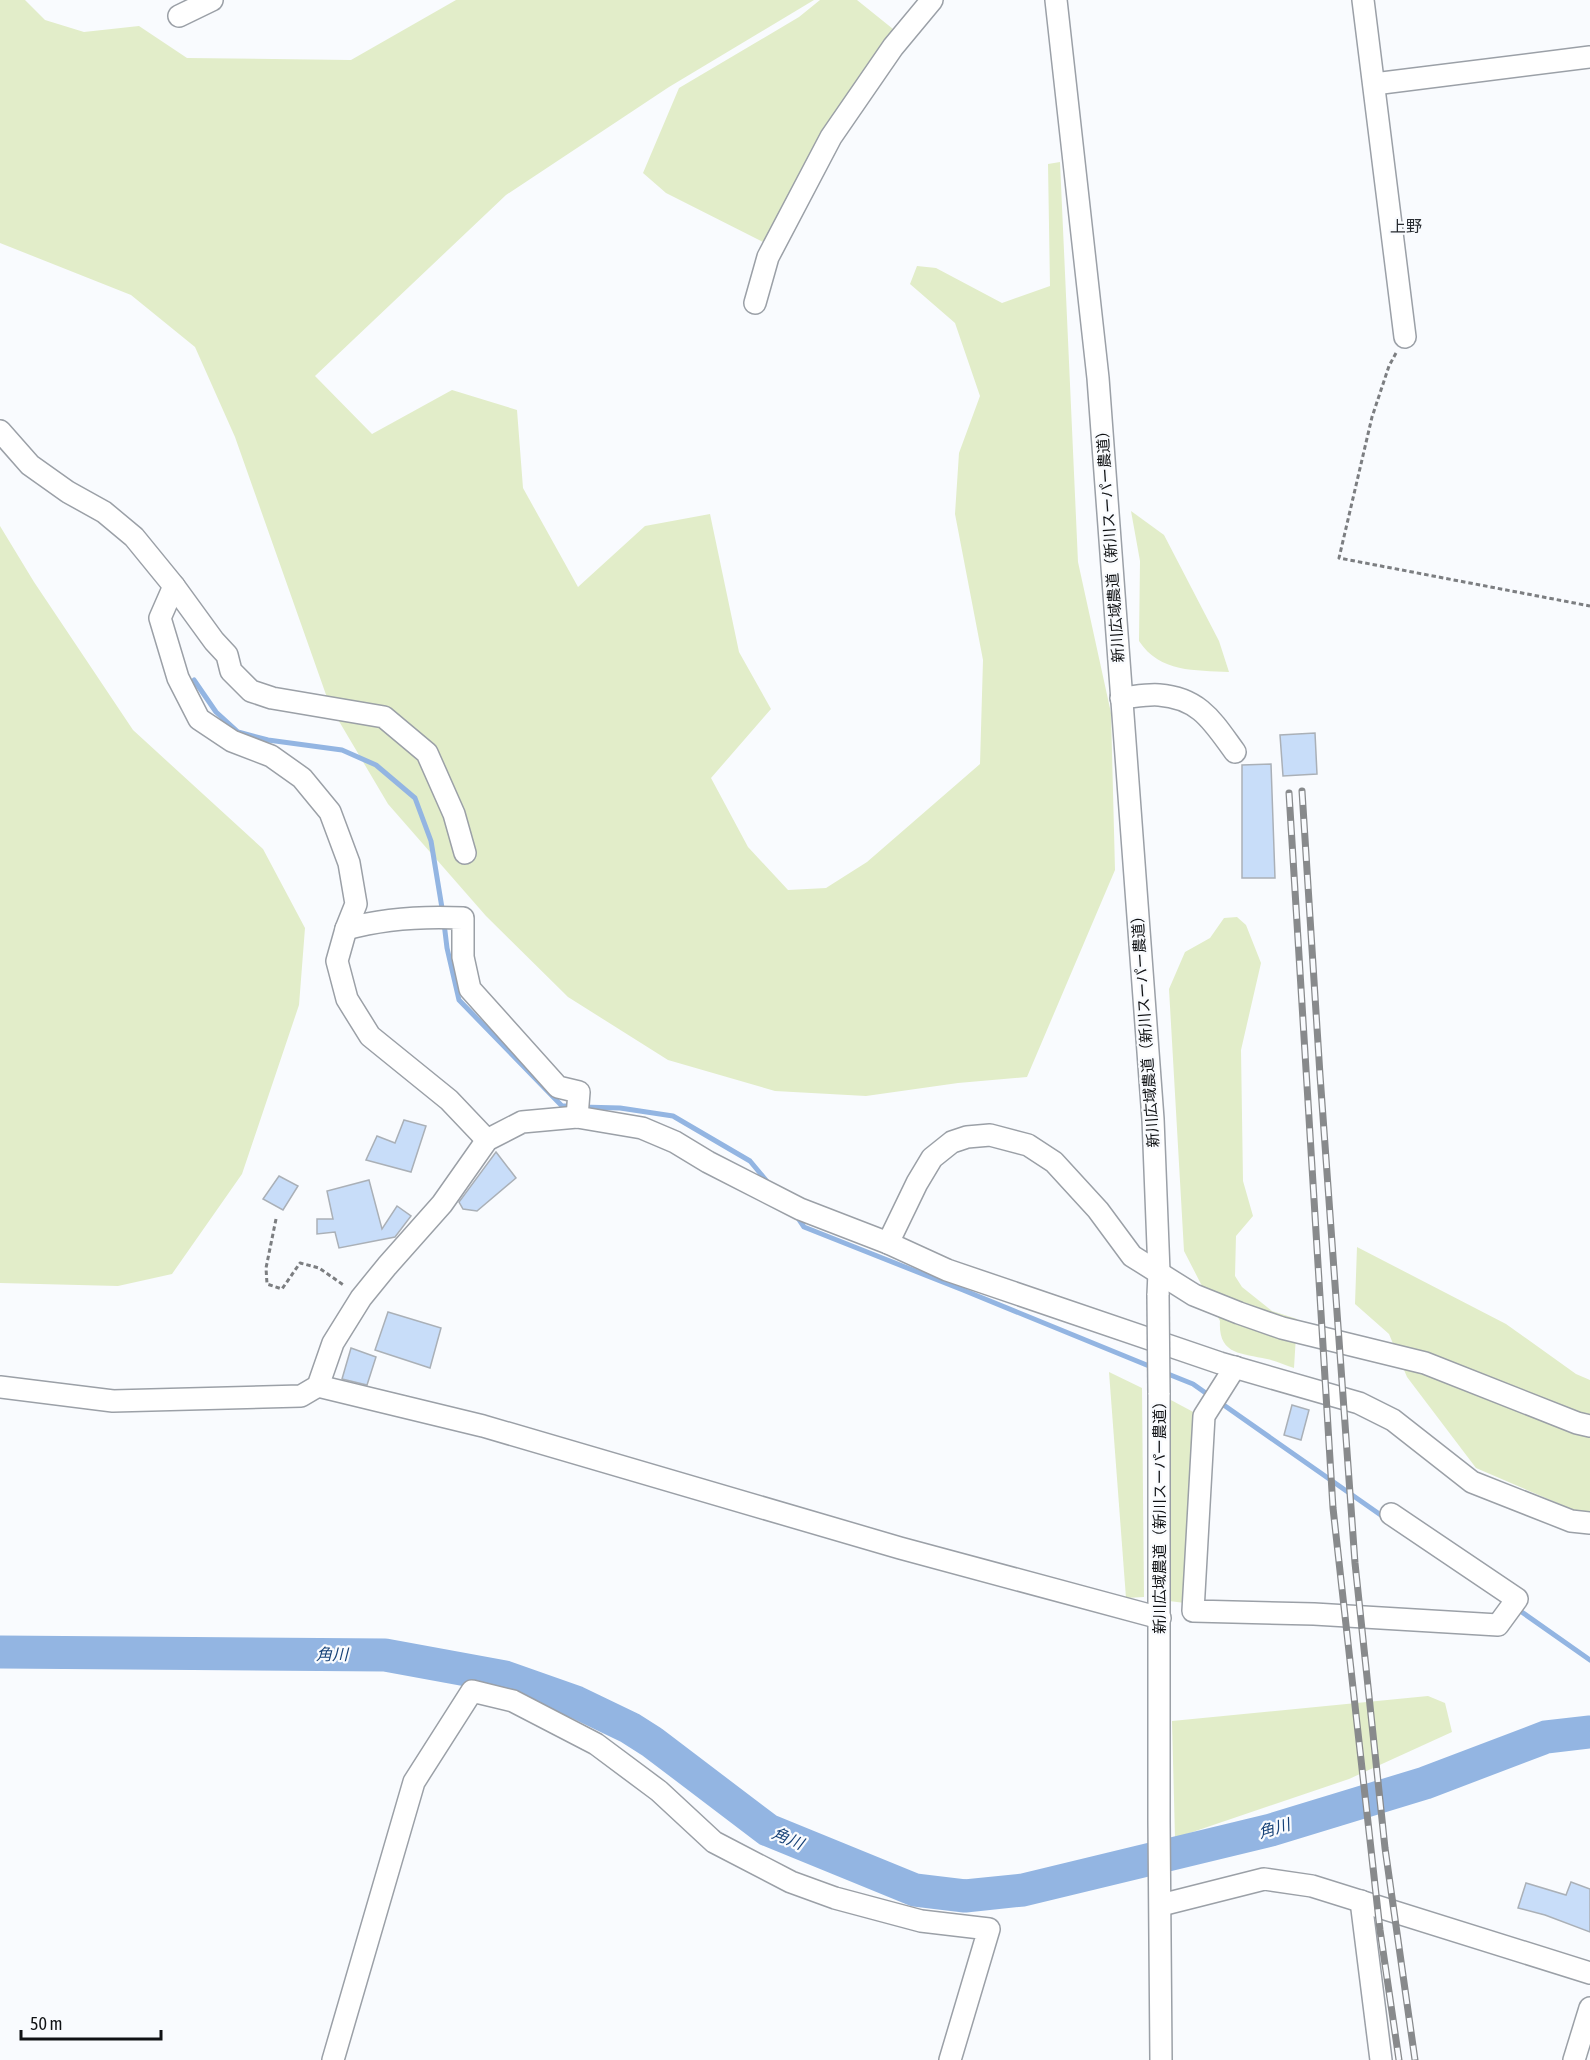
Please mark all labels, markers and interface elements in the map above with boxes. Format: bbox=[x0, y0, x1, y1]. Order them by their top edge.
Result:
district label: 上野 bbox=[1390, 217, 1422, 235]
street label: 新川広域農道（新川スーパー農道） bbox=[1093, 423, 1127, 663]
street label: 新川広域農道（新川スーパー農道） bbox=[1128, 908, 1162, 1148]
street label: 新川広域農道（新川スーパー農道） bbox=[1151, 1394, 1168, 1634]
water label: 角川 bbox=[316, 1645, 350, 1663]
water label: 角川 bbox=[1256, 1814, 1294, 1841]
water label: 角川 bbox=[770, 1823, 808, 1853]
scale bar bbox=[21, 2003, 160, 2041]
text: 50 m bbox=[30, 2013, 62, 2034]

